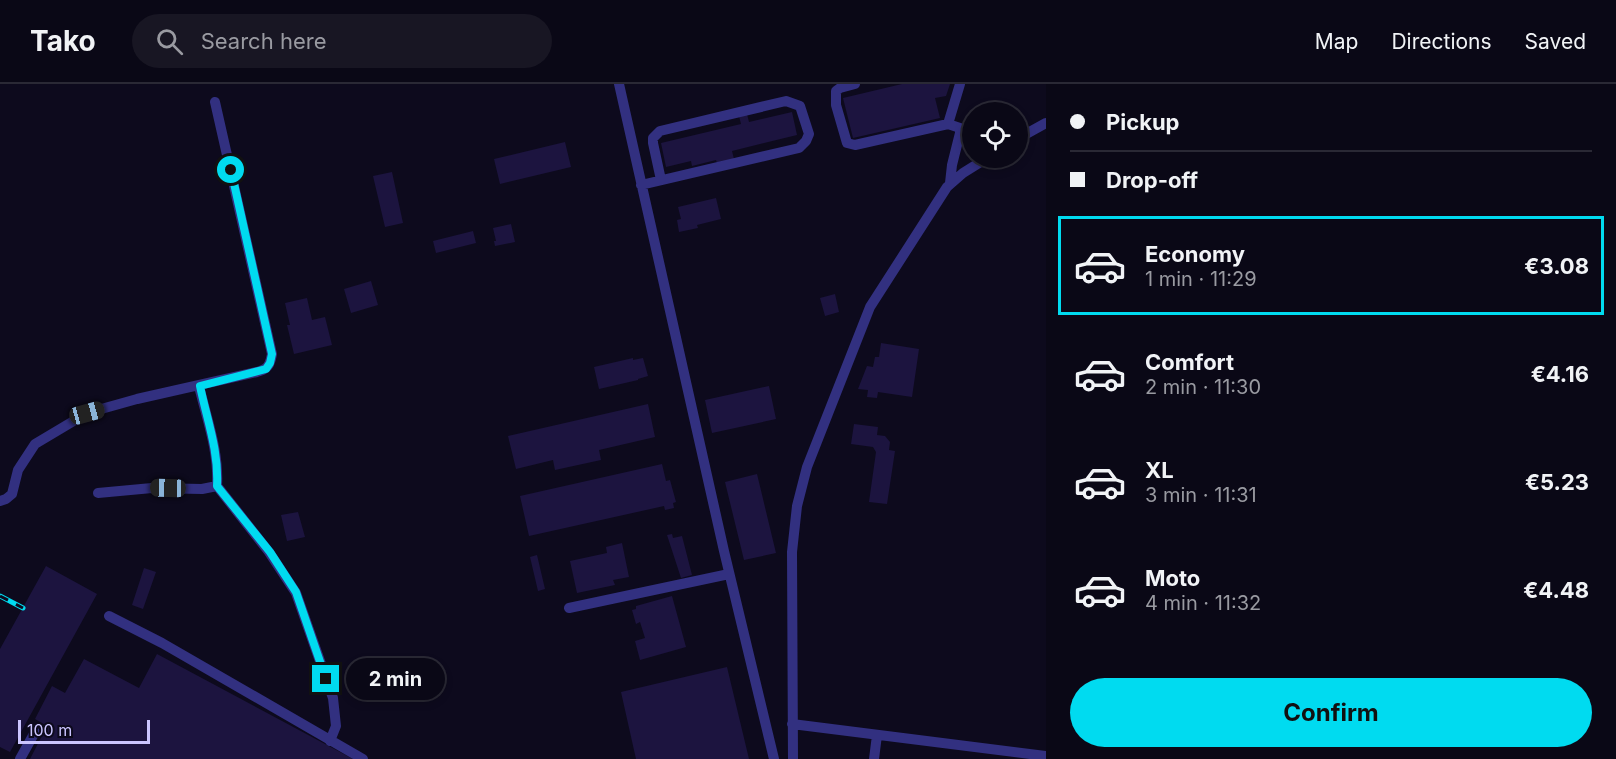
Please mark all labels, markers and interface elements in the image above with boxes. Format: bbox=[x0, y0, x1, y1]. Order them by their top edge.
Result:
search box bbox=[132, 14, 552, 68]
text: Tako bbox=[30, 24, 96, 58]
icon: search bbox=[153, 25, 186, 58]
text: Search here bbox=[201, 28, 326, 54]
text: Map bbox=[1315, 29, 1358, 54]
text: Directions bbox=[1391, 29, 1492, 54]
text: Saved bbox=[1525, 29, 1586, 54]
map controls bbox=[962, 102, 1028, 168]
button: locate bbox=[962, 102, 1028, 168]
text: Pickup bbox=[1106, 109, 1180, 135]
route start bbox=[217, 156, 244, 183]
text: Drop-off bbox=[1106, 167, 1198, 193]
icon: car bbox=[1073, 239, 1127, 293]
text: Economy bbox=[1145, 241, 1245, 267]
text: €3.08 bbox=[1524, 253, 1589, 279]
text: 1 min · 11:29 bbox=[1145, 267, 1257, 291]
icon: car bbox=[1073, 347, 1127, 401]
text: Comfort bbox=[1145, 349, 1234, 375]
text: €4.16 bbox=[1531, 361, 1589, 387]
text: 2 min · 11:30 bbox=[1145, 375, 1261, 399]
car bbox=[67, 400, 107, 426]
icon: car bbox=[1073, 455, 1127, 509]
text: XL bbox=[1145, 457, 1174, 483]
text: €5.23 bbox=[1525, 469, 1589, 495]
car bbox=[150, 479, 186, 497]
text: 3 min · 11:31 bbox=[1145, 483, 1257, 507]
icon: car bbox=[1073, 563, 1127, 617]
text: Moto bbox=[1145, 565, 1200, 591]
text: €4.48 bbox=[1523, 577, 1589, 603]
text: 4 min · 11:32 bbox=[1145, 591, 1261, 615]
callout: 2 min bbox=[347, 658, 446, 700]
route end bbox=[312, 665, 339, 692]
text: 2 min bbox=[369, 667, 422, 691]
button: Confirm bbox=[1070, 678, 1592, 747]
scale bar bbox=[18, 717, 150, 744]
text: 100 m bbox=[27, 720, 72, 740]

